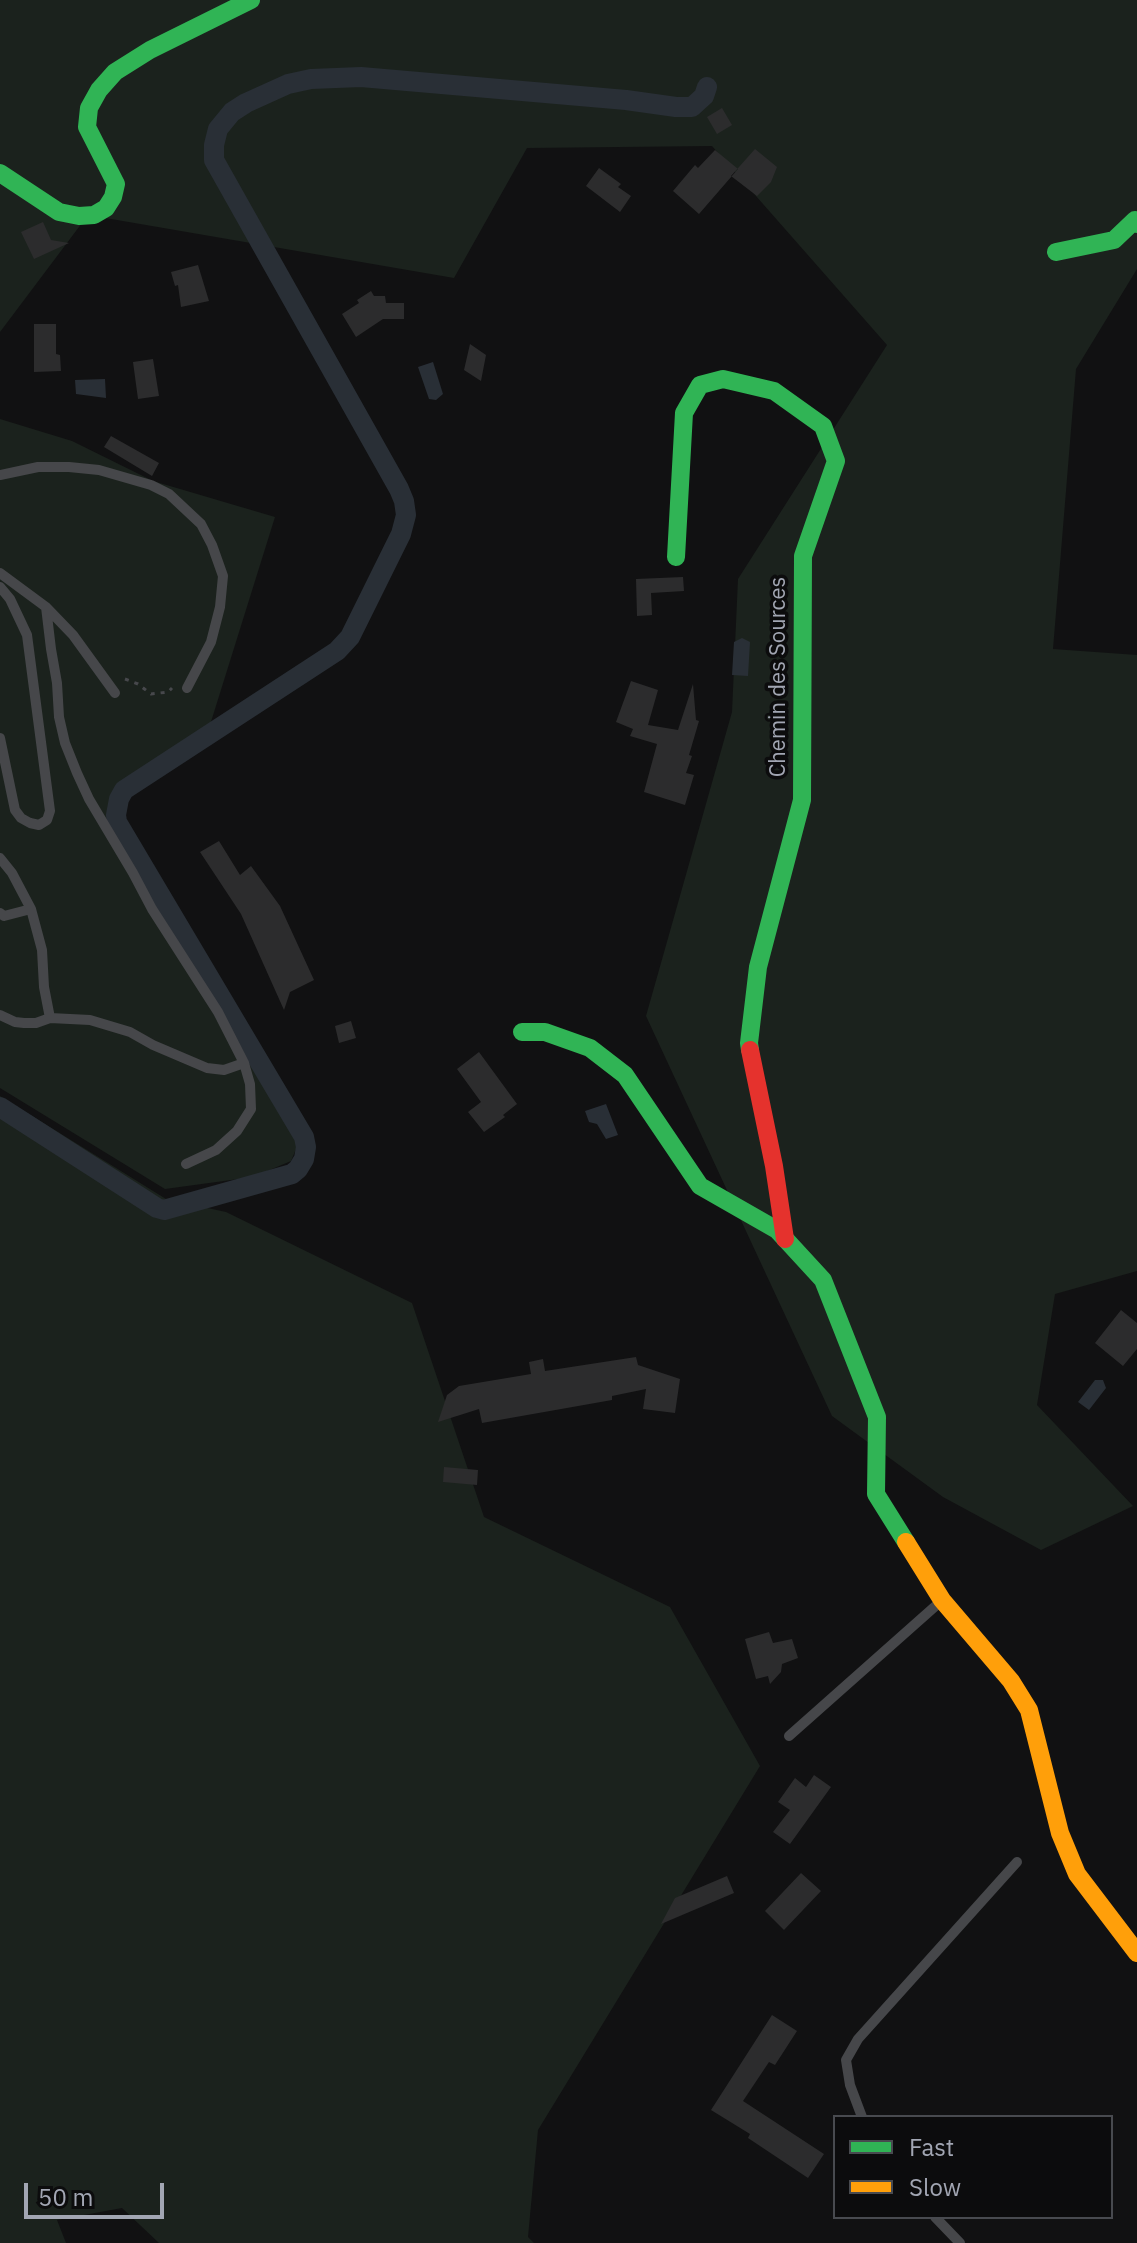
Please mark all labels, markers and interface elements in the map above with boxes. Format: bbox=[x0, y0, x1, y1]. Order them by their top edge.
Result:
street label: Chemin des Sources bbox=[766, 577, 792, 777]
legend bbox=[833, 2115, 1113, 2219]
text: Fast bbox=[909, 2131, 954, 2163]
scale bar bbox=[28, 2167, 168, 2217]
text: Slow bbox=[909, 2171, 961, 2203]
text: 50 m bbox=[38, 2181, 93, 2213]

